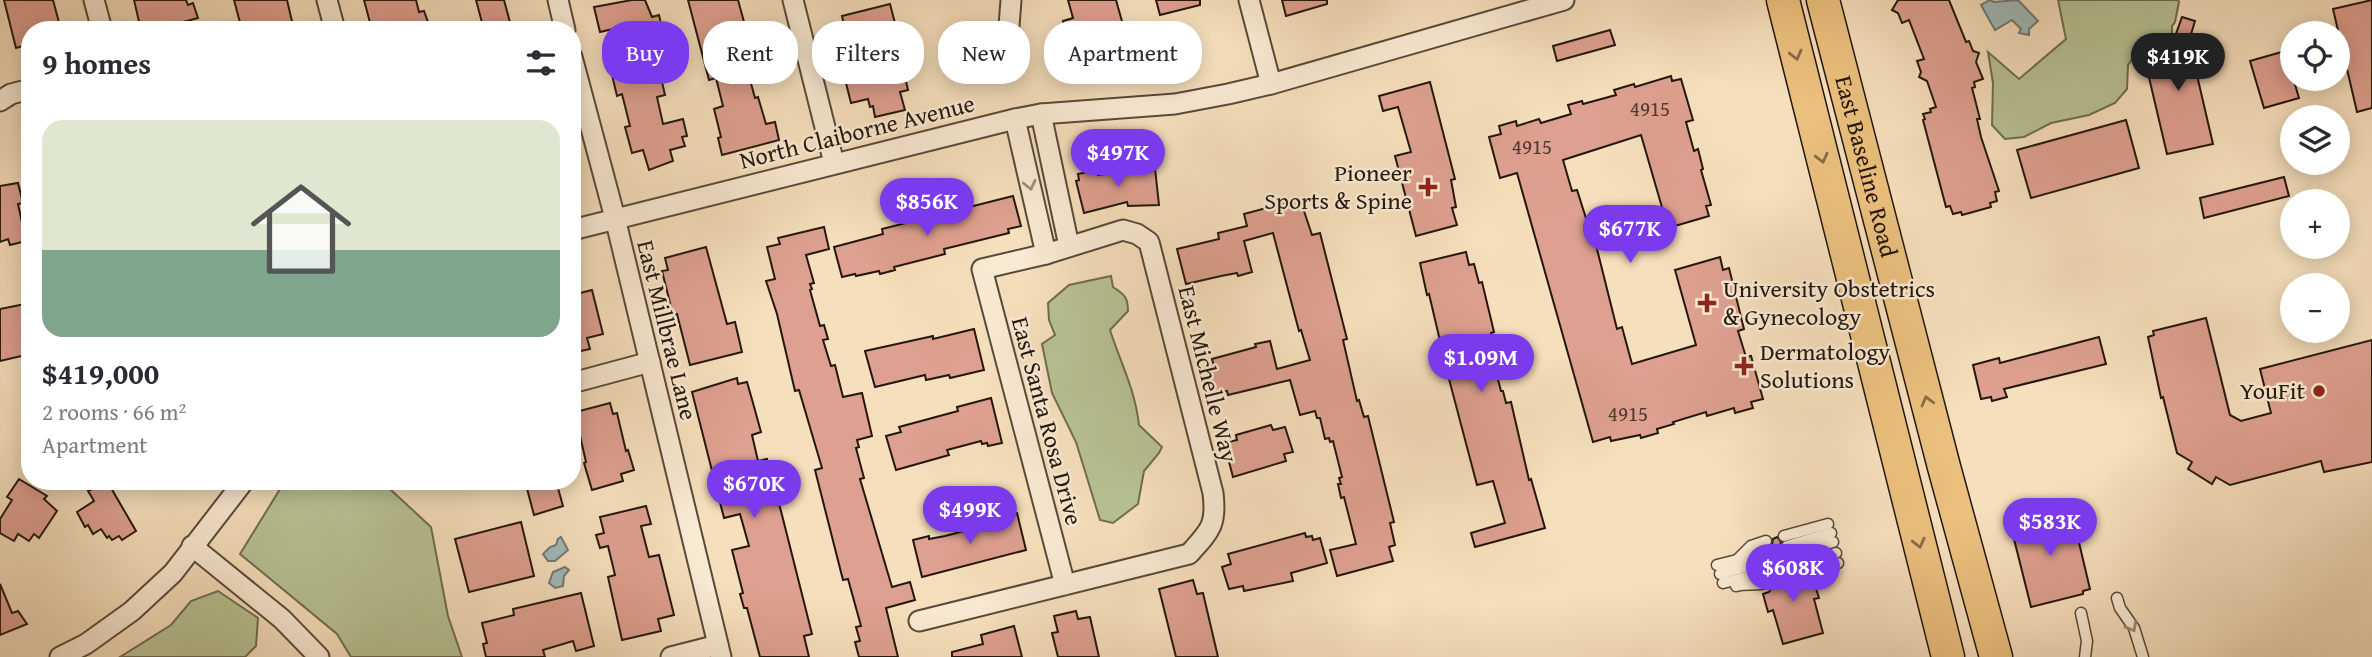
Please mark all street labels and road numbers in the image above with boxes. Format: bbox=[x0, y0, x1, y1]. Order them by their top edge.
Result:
street label: East Baseline Road bbox=[1826, 72, 1907, 261]
street label: North Claiborne Avenue bbox=[736, 85, 978, 178]
street label: East Millbrae Lane bbox=[628, 236, 707, 424]
street label: East Michelle Way bbox=[1170, 282, 1247, 466]
street label: East Santa Rosa Drive bbox=[1003, 313, 1092, 529]

